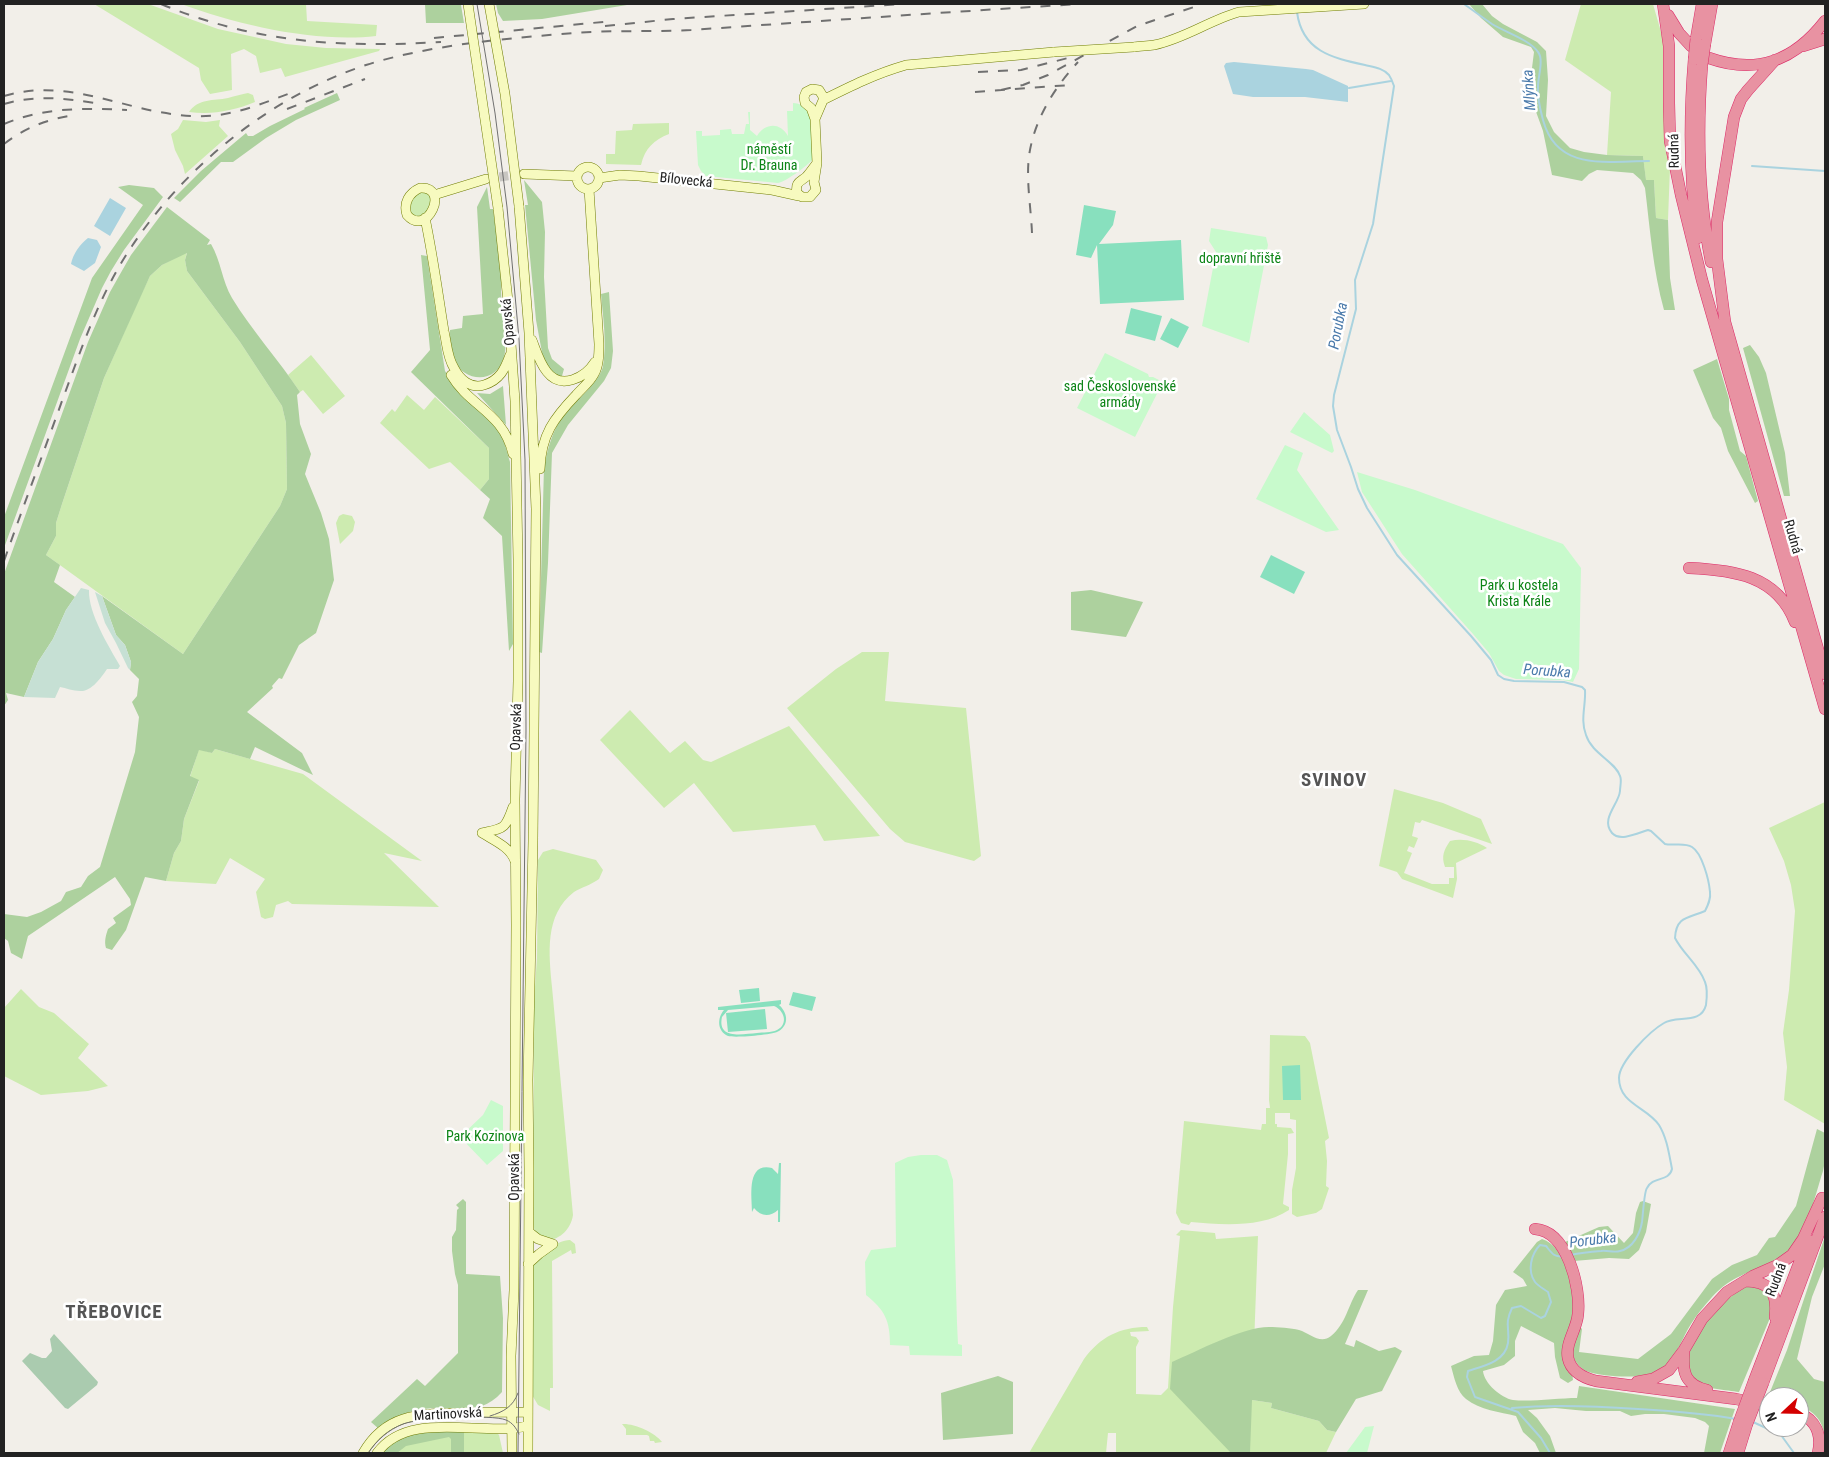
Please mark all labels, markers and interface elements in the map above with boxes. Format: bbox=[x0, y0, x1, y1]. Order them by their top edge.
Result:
water label: Mlýnka bbox=[1520, 69, 1540, 111]
street label: Rudná bbox=[1666, 134, 1684, 168]
park label: náměstí Dr. Brauna bbox=[741, 142, 797, 174]
street label: Bílovecká bbox=[659, 170, 713, 192]
park label: dopravní hřiště bbox=[1199, 251, 1281, 267]
street label: Opavská bbox=[499, 298, 519, 346]
water label: Porubka bbox=[1326, 301, 1352, 351]
park label: sad Československé armády bbox=[1064, 379, 1176, 412]
street label: Rudná bbox=[1779, 518, 1805, 556]
park label: Park u kostela Krista Krále bbox=[1480, 578, 1558, 610]
water label: Porubka bbox=[1523, 661, 1571, 683]
street label: Opavská bbox=[508, 703, 526, 751]
district label: SVINOV bbox=[1300, 770, 1368, 792]
park label: Park Kozinova bbox=[446, 1129, 524, 1145]
street label: Opavská bbox=[507, 1153, 523, 1201]
water label: Porubka bbox=[1568, 1229, 1618, 1253]
street label: Rudná bbox=[1763, 1261, 1791, 1299]
district label: TŘEBOVICE bbox=[64, 1302, 164, 1324]
north arrow bbox=[1759, 1387, 1809, 1437]
street label: Martinovská bbox=[413, 1405, 483, 1425]
text: N bbox=[1762, 1410, 1780, 1424]

